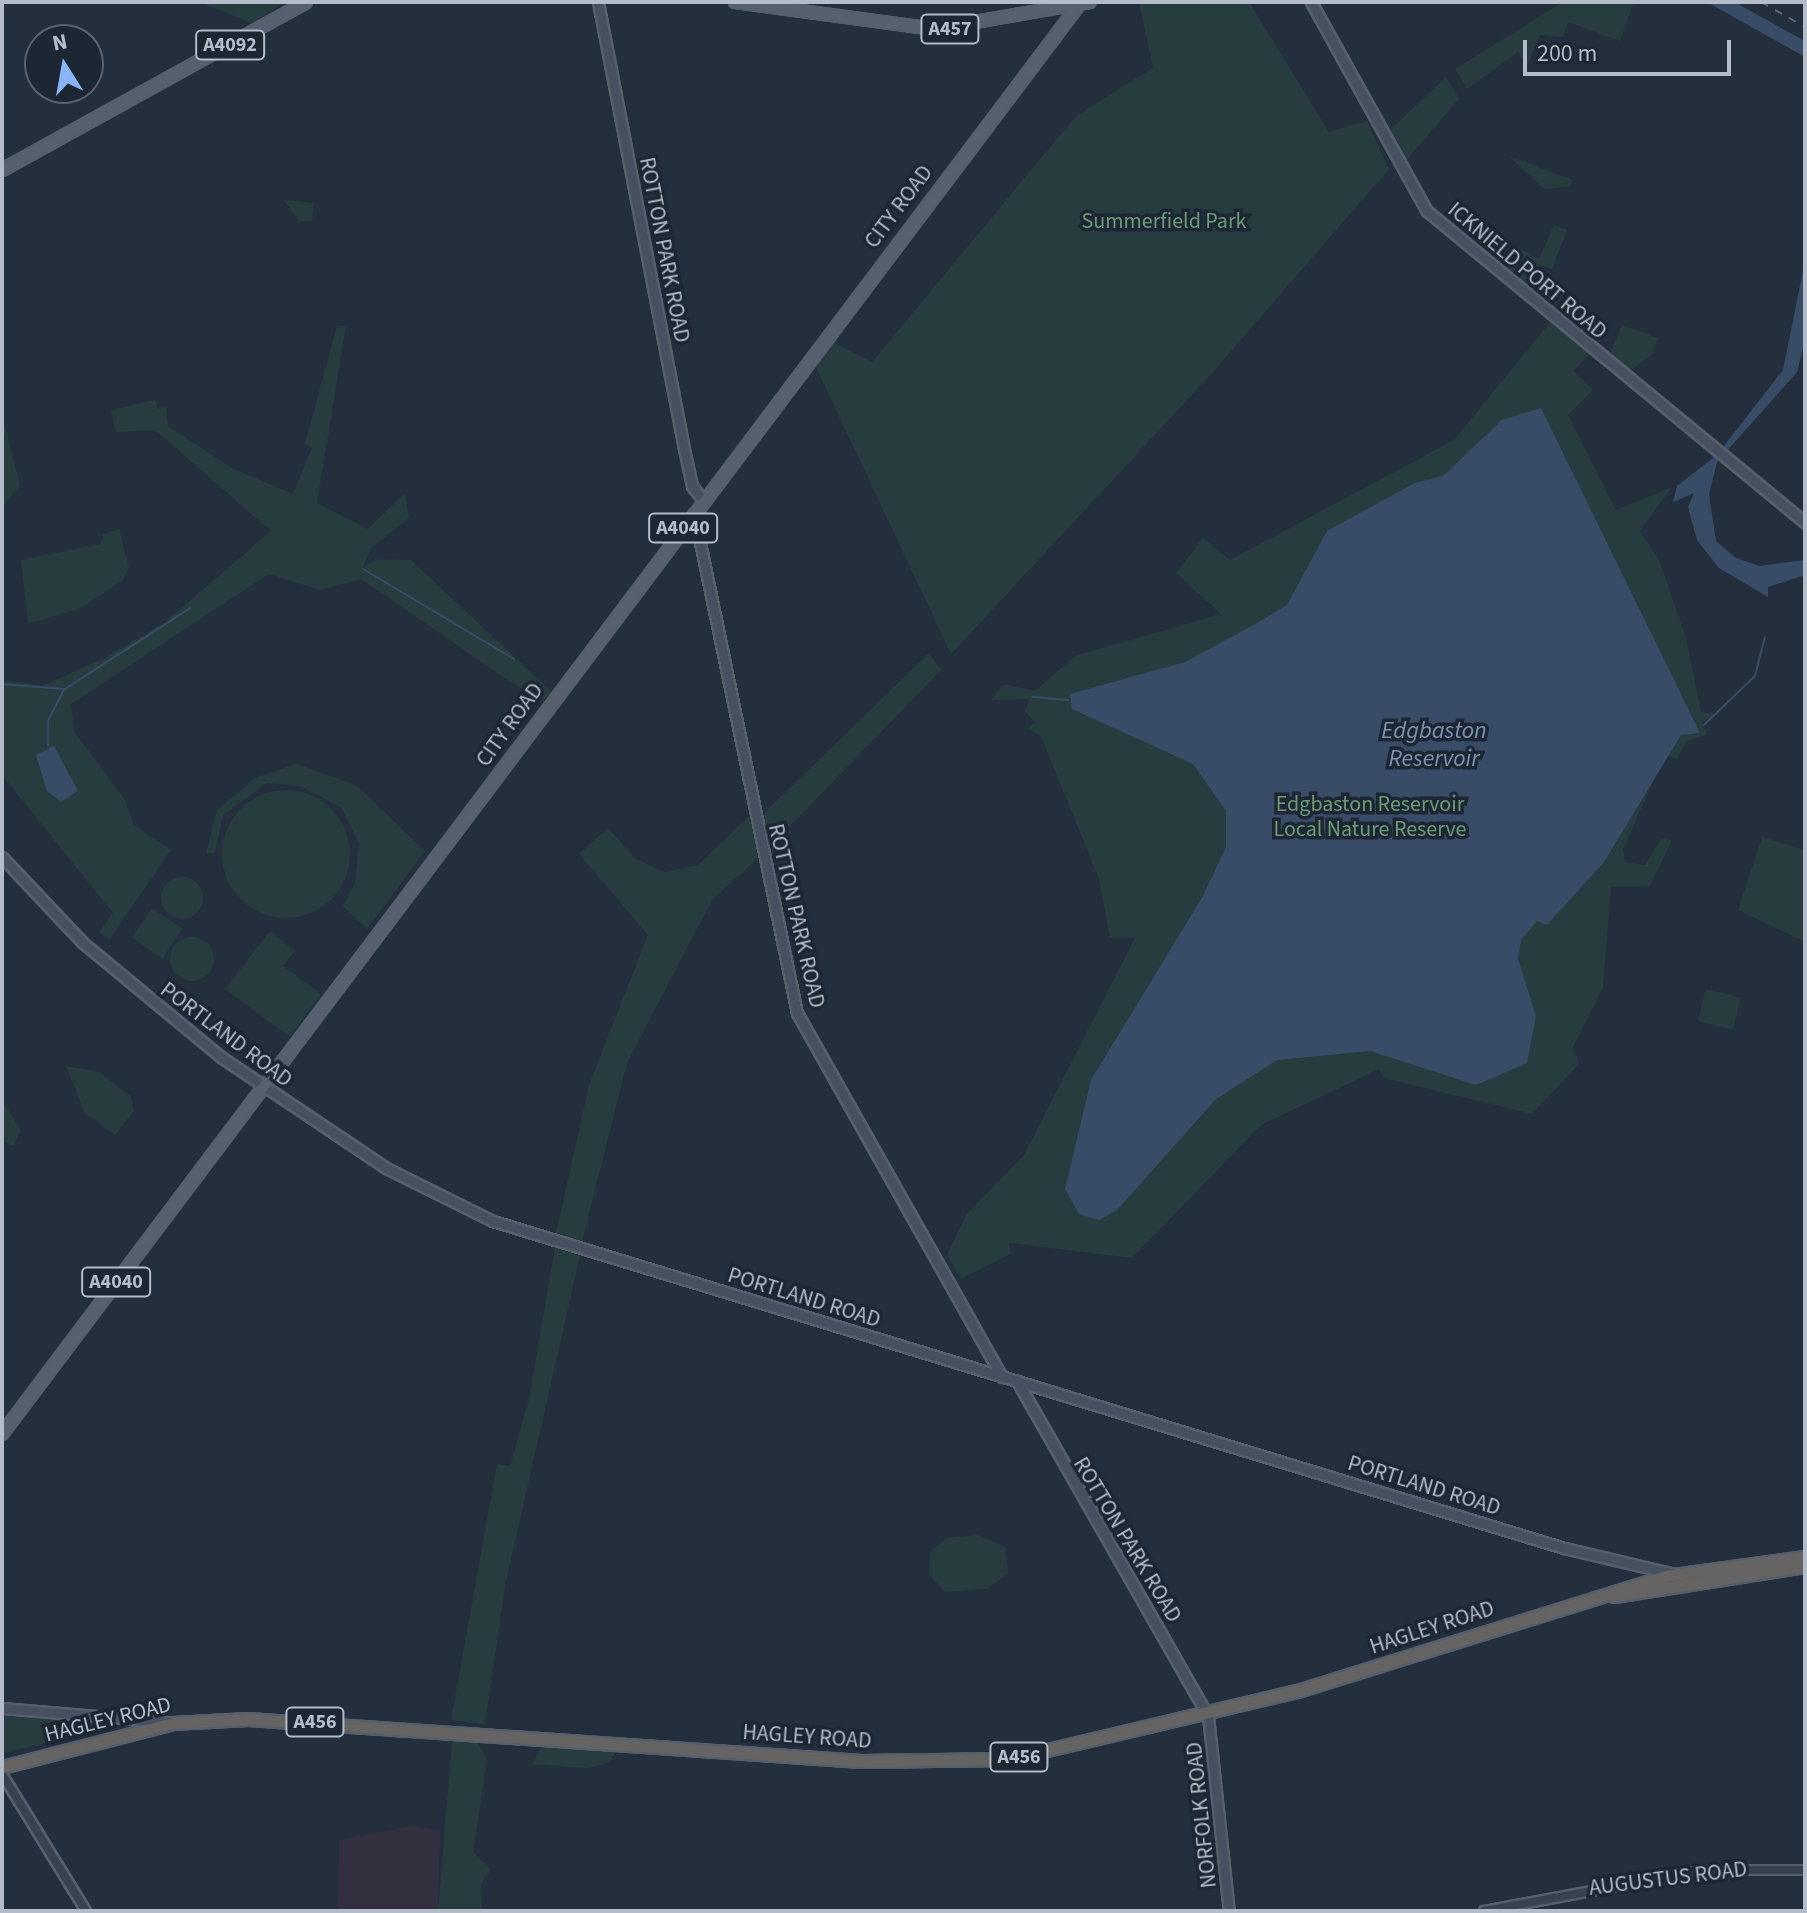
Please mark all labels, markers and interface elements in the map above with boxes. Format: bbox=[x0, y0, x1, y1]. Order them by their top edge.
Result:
road number: A457 bbox=[920, 13, 980, 45]
north arrow bbox=[24, 24, 104, 104]
scale bar bbox=[1527, 24, 1735, 74]
text: N bbox=[50, 25, 70, 60]
road number: A4092 bbox=[194, 29, 266, 61]
text: 200 m bbox=[1537, 36, 1597, 71]
street label: ROTTON PARK ROAD bbox=[633, 155, 695, 345]
street label: CITY ROAD bbox=[859, 160, 939, 254]
street label: ICKNIELD PORT ROAD bbox=[1442, 197, 1612, 345]
park label: Summerfield Park bbox=[1082, 209, 1246, 235]
road number: A4040 bbox=[647, 512, 719, 544]
street label: CITY ROAD bbox=[471, 678, 549, 772]
water label: Edgbaston Reservoir bbox=[1381, 717, 1487, 773]
park label: Edgbaston Reservoir Local Nature Reserve bbox=[1273, 791, 1467, 842]
street label: ROTTON PARK ROAD bbox=[762, 821, 830, 1011]
street label: PORTLAND ROAD bbox=[155, 977, 297, 1093]
street label: PORTLAND ROAD bbox=[724, 1262, 884, 1334]
road number: A4040 bbox=[80, 1266, 152, 1298]
street label: PORTLAND ROAD bbox=[1344, 1450, 1504, 1522]
street label: ROTTON PARK ROAD bbox=[1067, 1452, 1187, 1628]
street label: HAGLEY ROAD bbox=[1366, 1595, 1498, 1661]
street label: HAGLEY ROAD bbox=[42, 1692, 174, 1748]
road number: A456 bbox=[285, 1706, 345, 1738]
street label: HAGLEY ROAD bbox=[742, 1719, 872, 1755]
road number: A456 bbox=[989, 1741, 1049, 1773]
street label: NORFOLK ROAD bbox=[1181, 1741, 1223, 1889]
street label: AUGUSTUS ROAD bbox=[1588, 1856, 1748, 1902]

